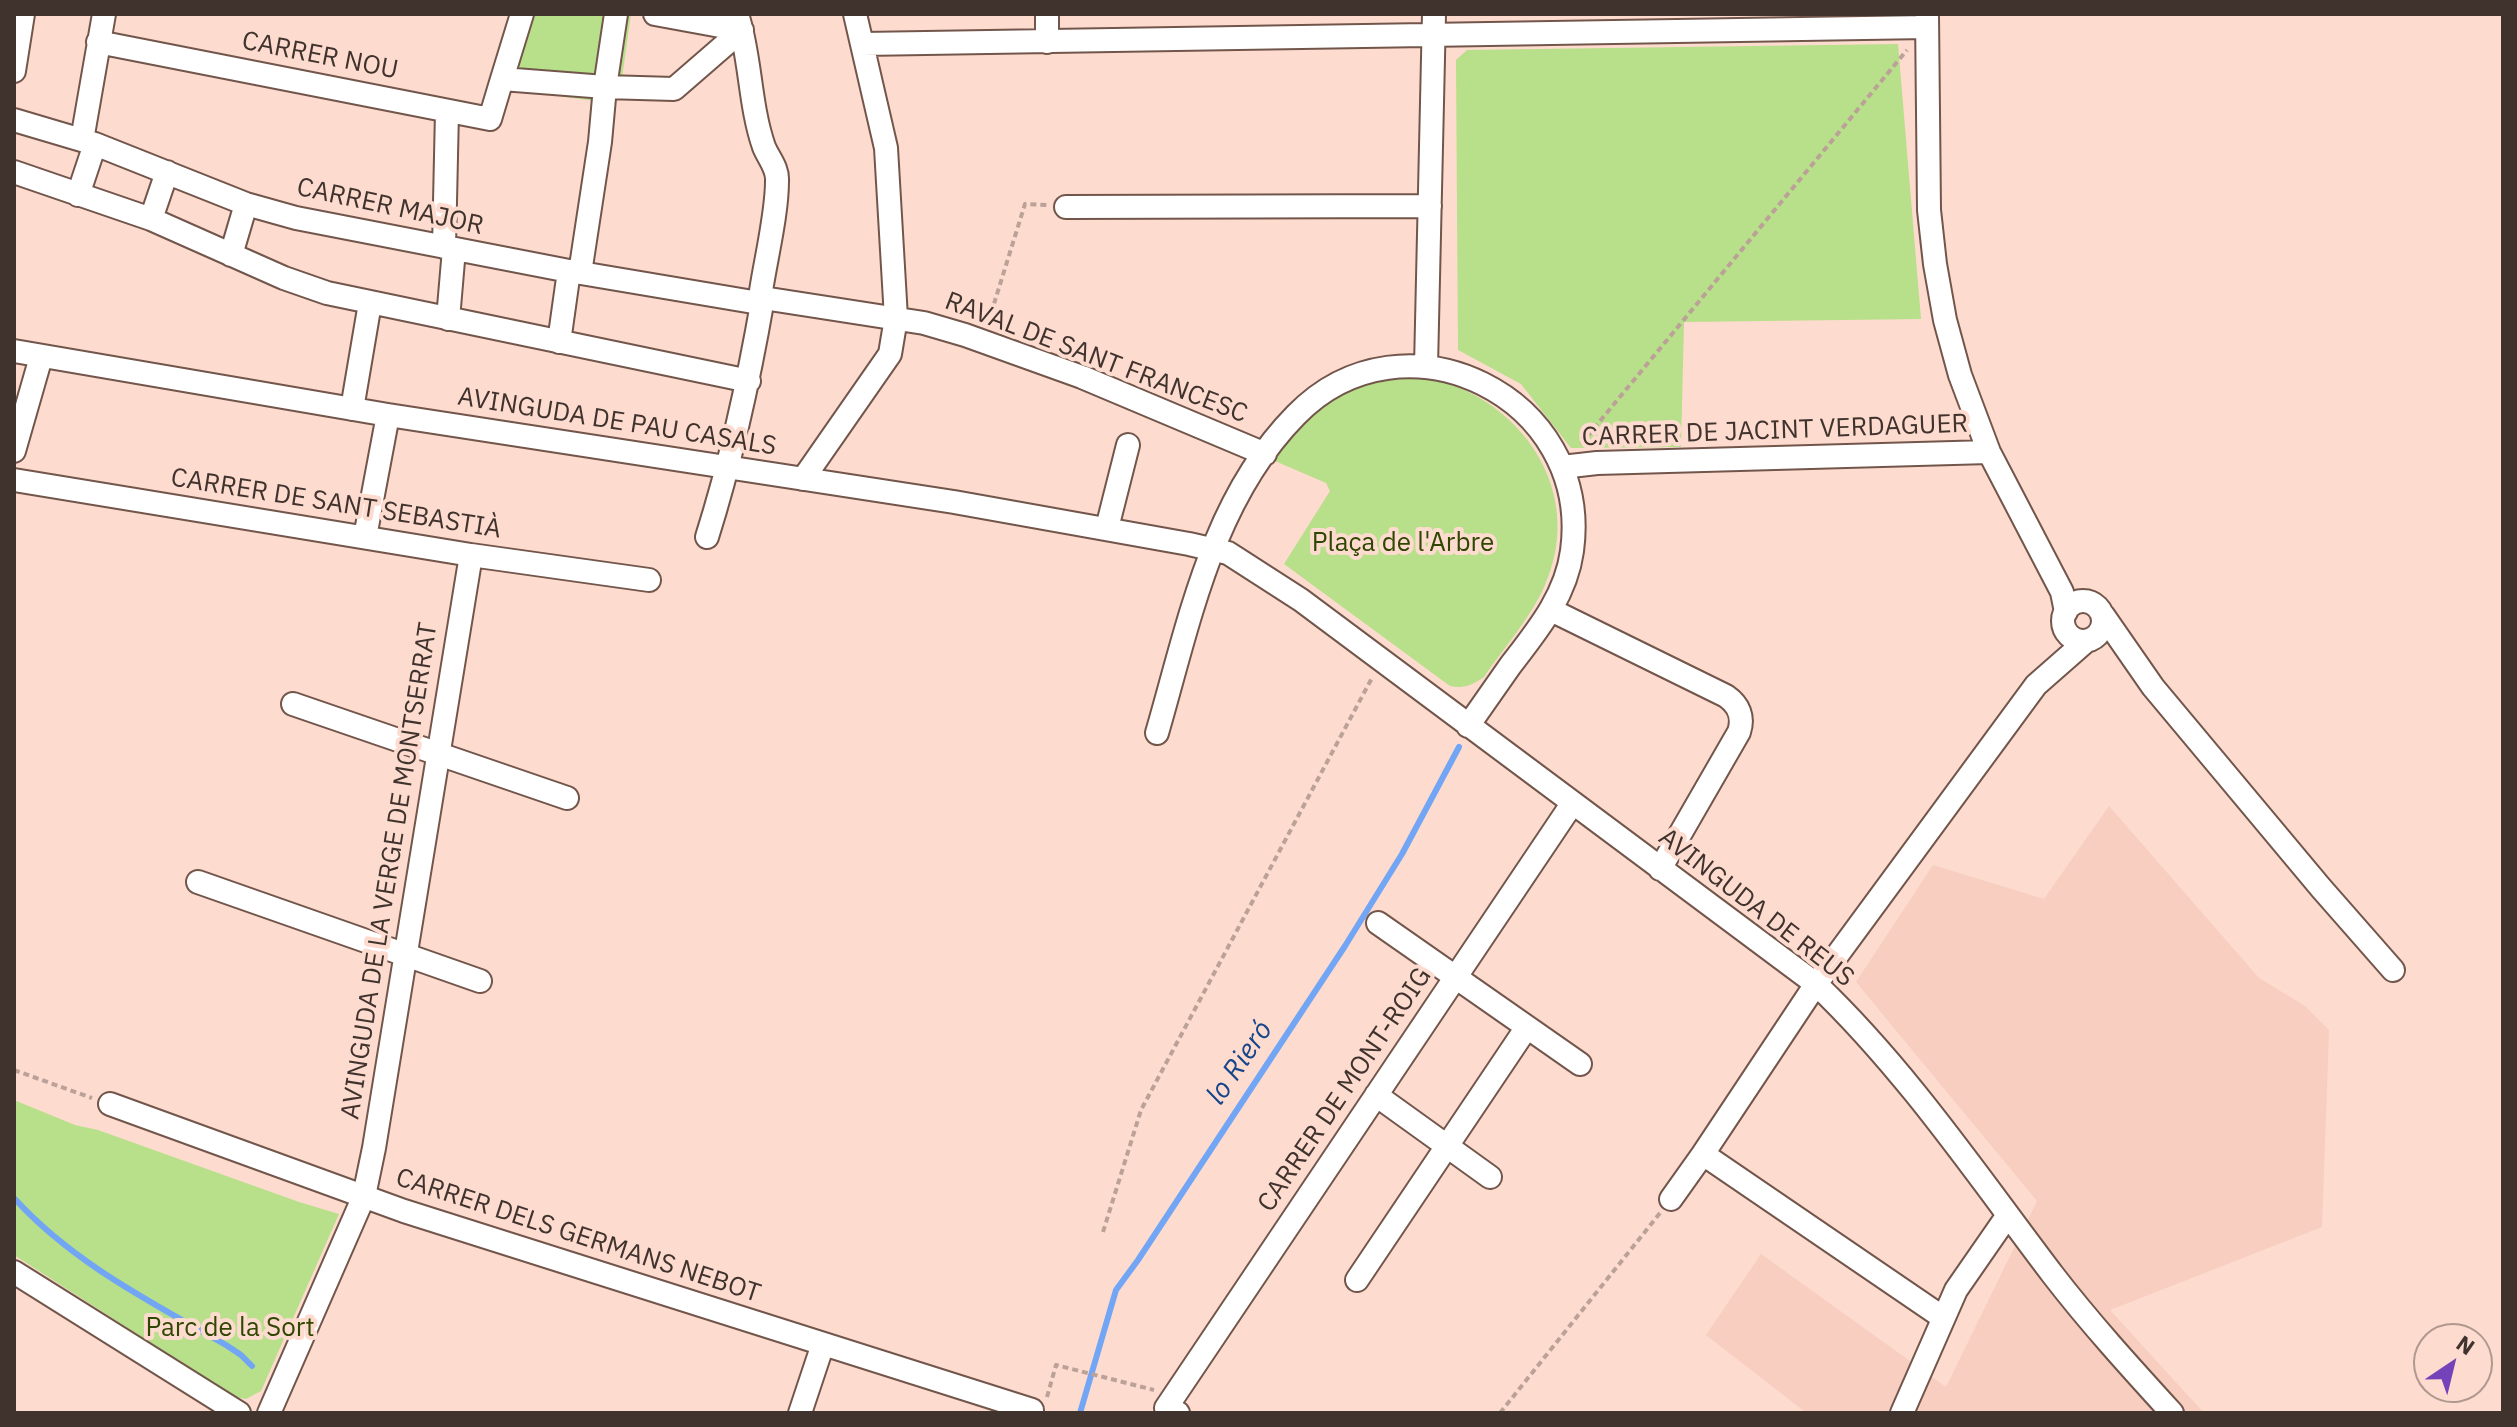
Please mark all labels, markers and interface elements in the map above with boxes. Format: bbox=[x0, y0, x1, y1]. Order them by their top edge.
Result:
street label: CARRER NOU bbox=[239, 26, 401, 86]
street label: CARRER MAJOR bbox=[294, 172, 486, 242]
street label: RAVAL DE SANT FRANCESC bbox=[940, 286, 1252, 430]
street label: AVINGUDA DE PAU CASALS bbox=[456, 381, 778, 463]
street label: CARRER DE JACINT VERDAGUER bbox=[1581, 409, 1969, 453]
street label: CARRER DE SANT SEBASTIÀ bbox=[169, 462, 503, 546]
park label: Plaça de l'Arbre bbox=[1312, 527, 1494, 559]
street label: AVINGUDA DE LA VERGE DE MONTSERRAT bbox=[335, 621, 445, 1121]
street label: AVINGUDA DE REUS bbox=[1652, 822, 1860, 994]
street label: CARRER DE MONT-ROIG bbox=[1252, 962, 1438, 1218]
water label: lo Rieró bbox=[1200, 1015, 1280, 1111]
street label: CARRER DELS GERMANS NEBOT bbox=[392, 1162, 764, 1310]
park label: Parc de la Sort bbox=[145, 1312, 315, 1344]
north arrow bbox=[2413, 1323, 2493, 1403]
text: N bbox=[2451, 1328, 2481, 1361]

